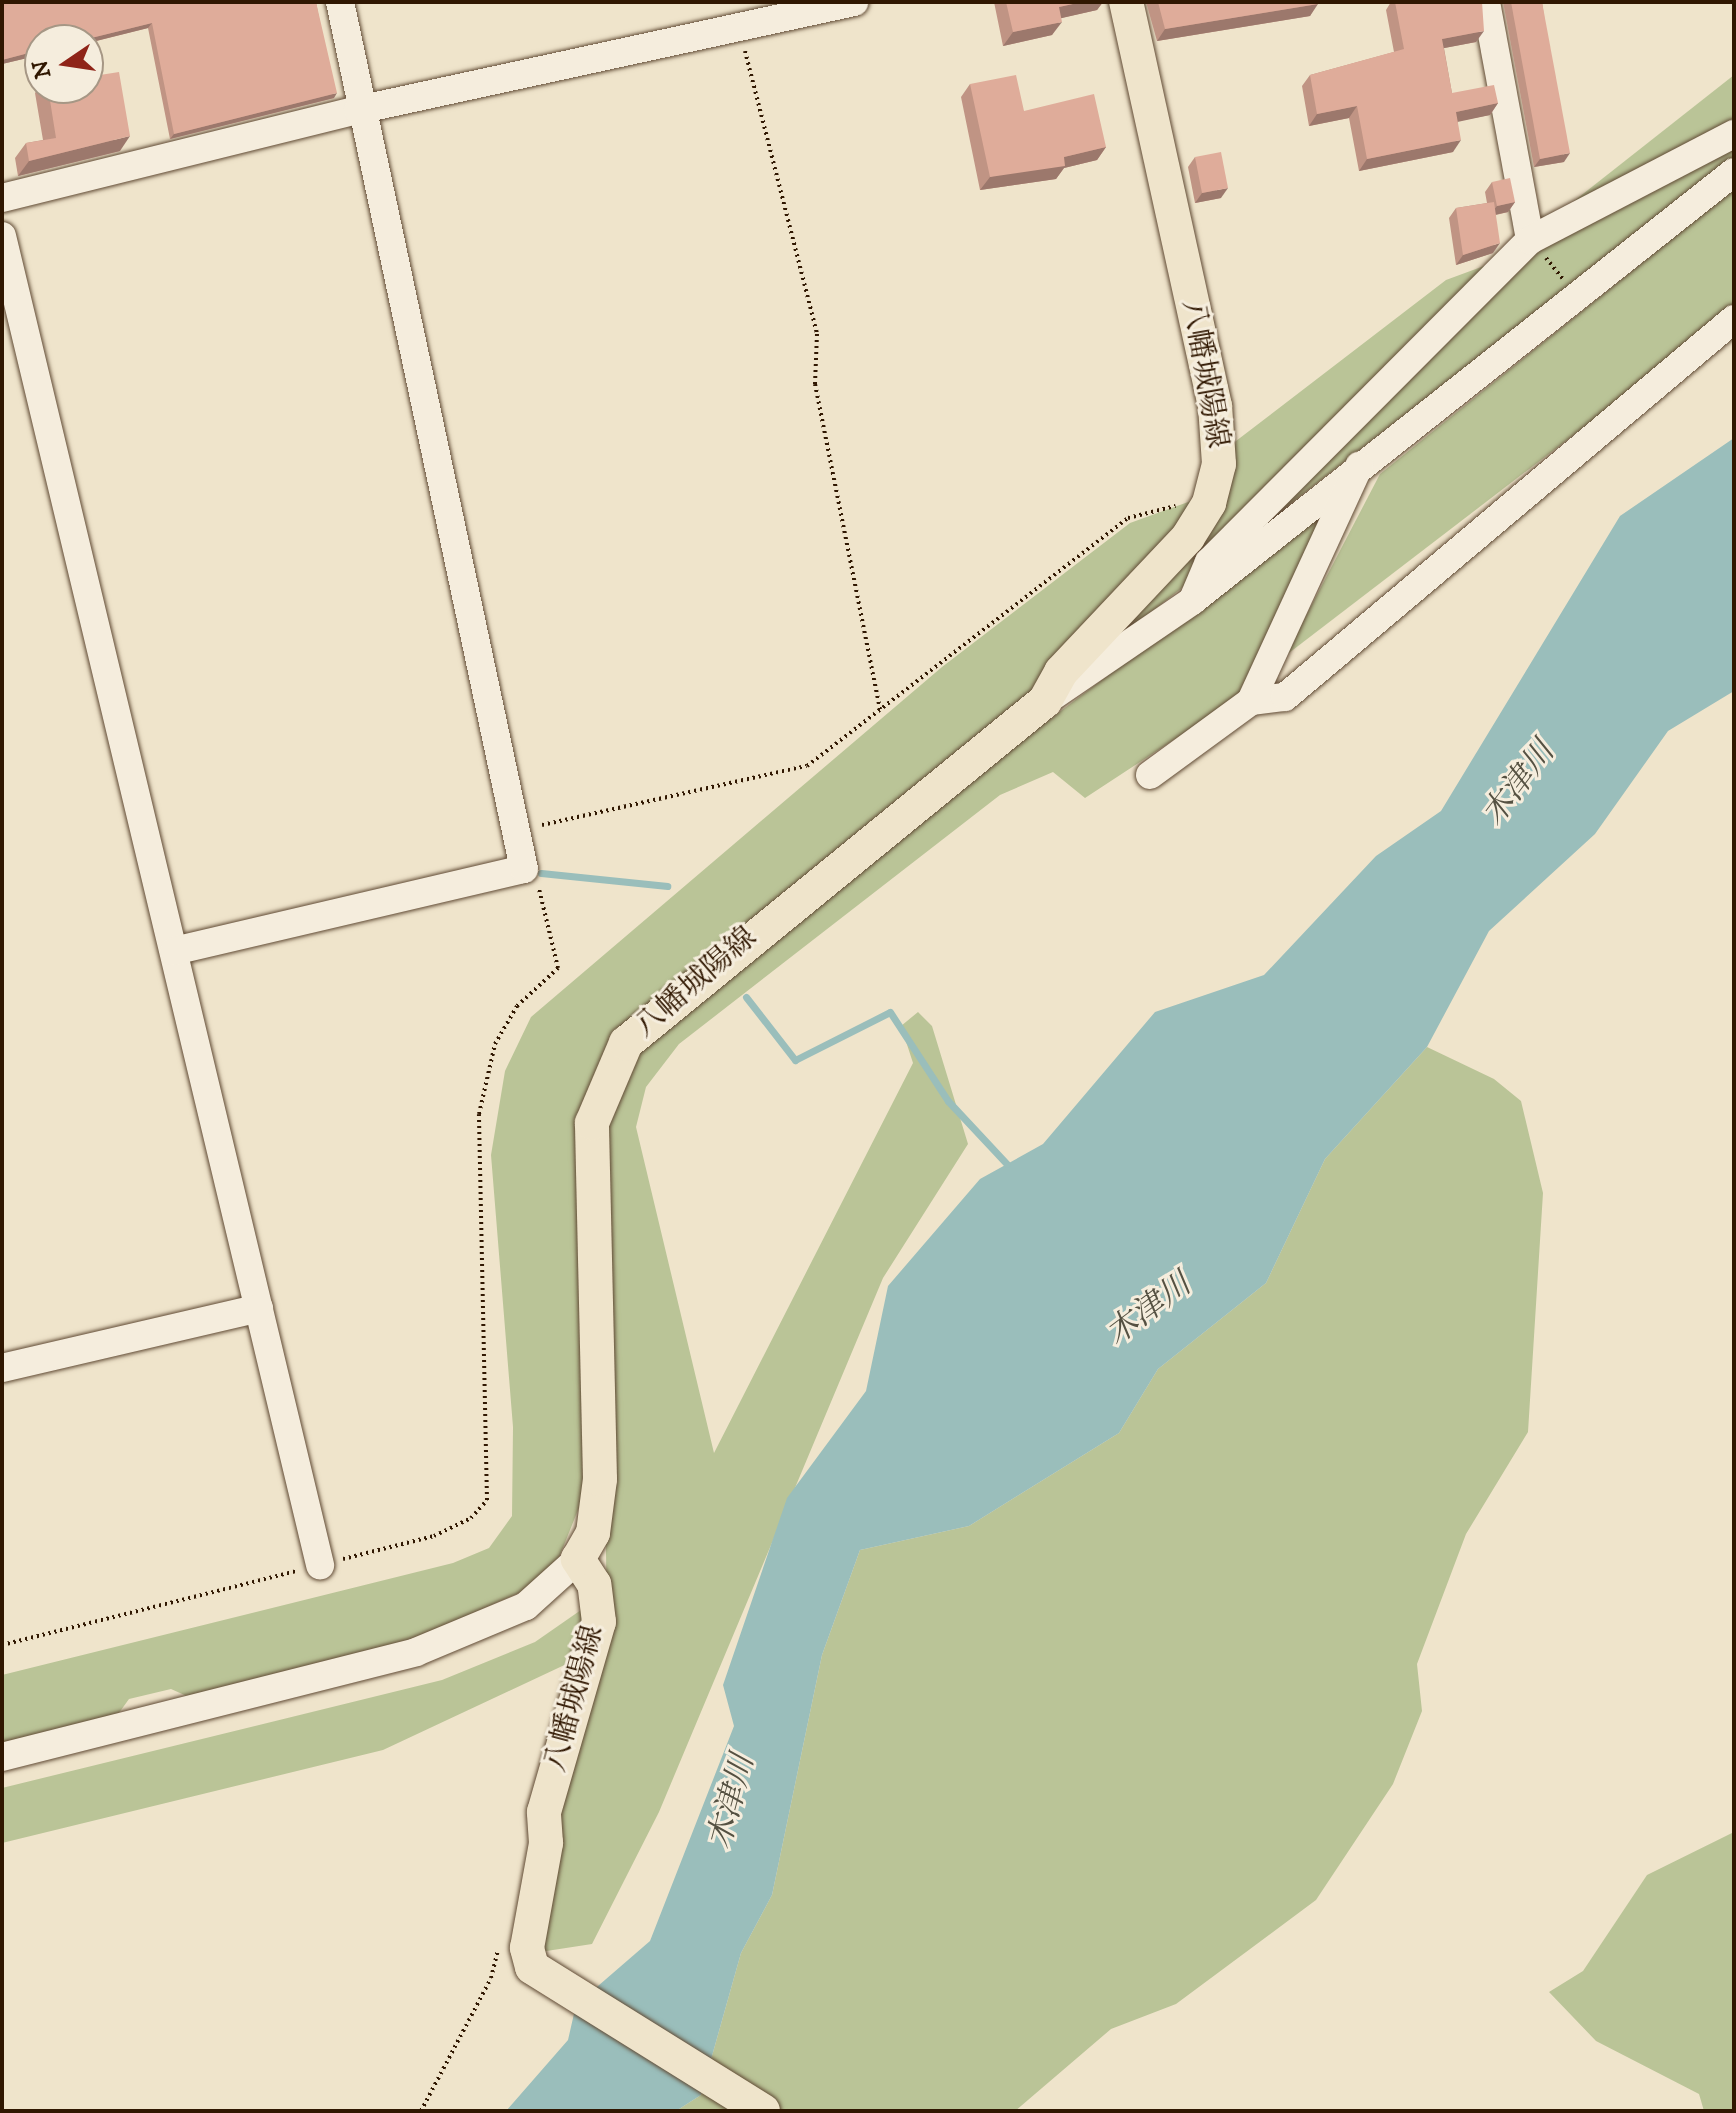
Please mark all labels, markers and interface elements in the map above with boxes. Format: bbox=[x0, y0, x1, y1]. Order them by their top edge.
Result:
north arrow bbox=[24, 24, 104, 104]
text: N bbox=[27, 57, 57, 81]
street label: 八幡城陽線 bbox=[1173, 297, 1235, 451]
water label: 木津川 bbox=[1475, 734, 1563, 834]
street label: 八幡城陽線 bbox=[628, 920, 764, 1046]
water label: 木津川 bbox=[1099, 1266, 1199, 1354]
street label: 八幡城陽線 bbox=[538, 1622, 612, 1776]
water label: 木津川 bbox=[701, 1751, 763, 1853]

